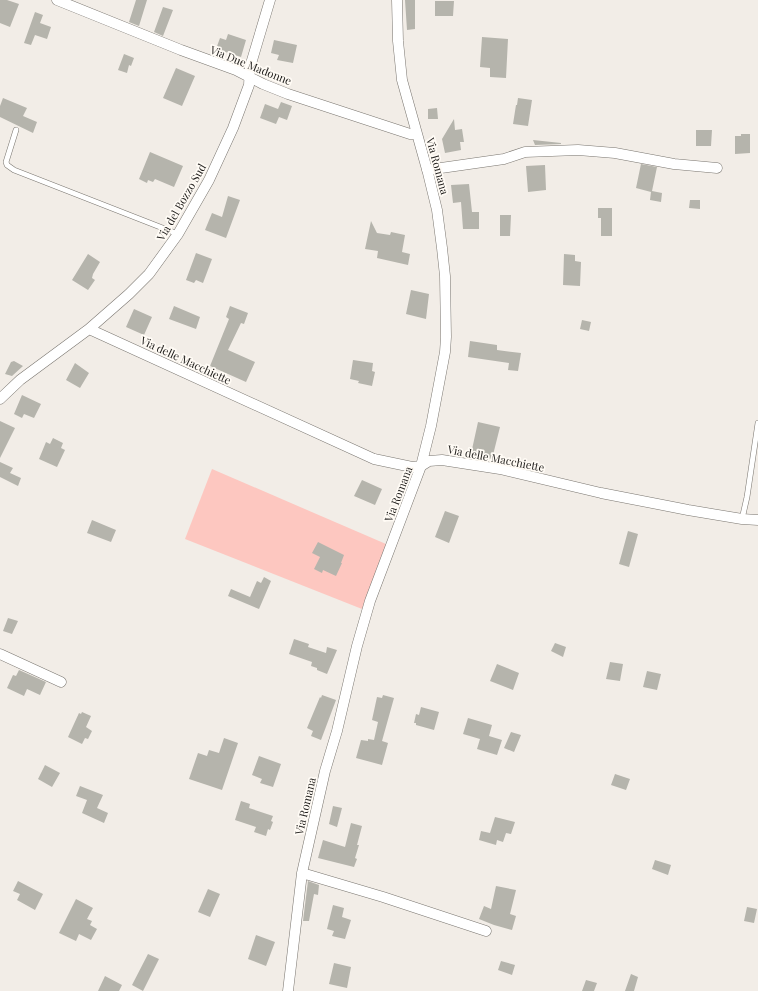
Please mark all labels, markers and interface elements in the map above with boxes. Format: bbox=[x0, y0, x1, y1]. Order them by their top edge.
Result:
street label: Via Due Madonne bbox=[207, 41, 294, 88]
street label: Via Romana bbox=[423, 135, 453, 197]
street label: Via del Bozzo Sud bbox=[152, 160, 209, 244]
street label: Via delle Macchiette bbox=[137, 332, 234, 388]
street label: Via delle Macchiette bbox=[445, 441, 546, 475]
street label: Via Romana bbox=[380, 464, 416, 525]
street label: Via Romana bbox=[291, 775, 319, 837]

